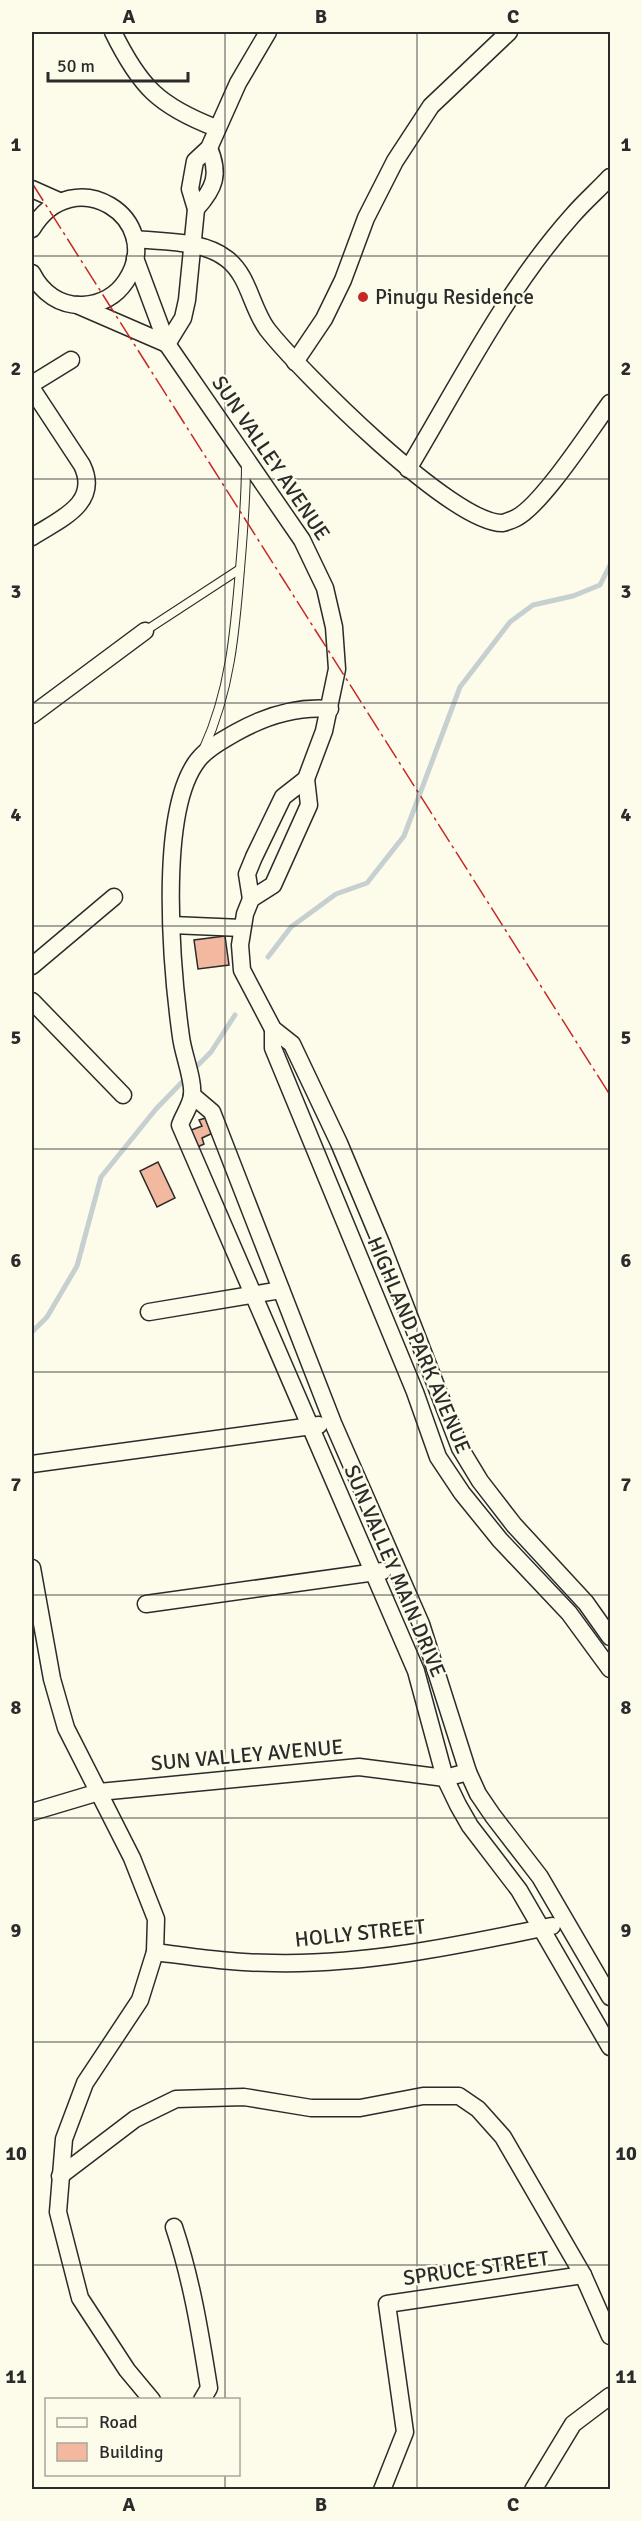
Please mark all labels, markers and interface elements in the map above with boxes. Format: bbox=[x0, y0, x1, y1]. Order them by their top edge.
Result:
text: A bbox=[123, 4, 136, 29]
text: B bbox=[315, 4, 327, 29]
text: C bbox=[507, 4, 519, 29]
scale bar bbox=[48, 45, 188, 83]
text: 50 m bbox=[57, 55, 95, 77]
text: 1 bbox=[11, 132, 22, 157]
text: 1 bbox=[621, 132, 632, 157]
place label: Pinugu Residence bbox=[375, 284, 534, 310]
marker: Pinugu Residence bbox=[356, 290, 370, 304]
text: 2 bbox=[11, 356, 21, 381]
text: 2 bbox=[621, 356, 631, 381]
street label: SUN VALLEY AVENUE bbox=[206, 371, 336, 545]
text: 3 bbox=[11, 579, 21, 604]
text: 3 bbox=[621, 579, 631, 604]
text: 4 bbox=[11, 802, 22, 827]
text: 4 bbox=[621, 802, 632, 827]
text: 5 bbox=[11, 1025, 21, 1050]
text: 5 bbox=[621, 1025, 631, 1050]
street label: HIGHLAND PARK AVENUE bbox=[361, 1233, 477, 1457]
text: 6 bbox=[11, 1248, 22, 1273]
text: 6 bbox=[621, 1248, 632, 1273]
street label: SUN VALLEY MAIN DRIVE bbox=[338, 1461, 452, 1681]
text: 7 bbox=[11, 1472, 22, 1497]
text: 7 bbox=[621, 1472, 632, 1497]
text: 8 bbox=[11, 1695, 22, 1720]
text: 8 bbox=[621, 1695, 632, 1720]
street label: SUN VALLEY AVENUE bbox=[150, 1734, 344, 1776]
street label: HOLLY STREET bbox=[294, 1913, 427, 1953]
text: 9 bbox=[11, 1918, 22, 1943]
text: 9 bbox=[621, 1918, 632, 1943]
text: 10 bbox=[5, 2141, 27, 2166]
text: 10 bbox=[615, 2141, 637, 2166]
street label: SPRUCE STREET bbox=[401, 2245, 551, 2291]
text: 11 bbox=[5, 2364, 27, 2389]
text: 11 bbox=[615, 2364, 637, 2389]
legend bbox=[45, 2398, 240, 2476]
text: Road bbox=[99, 2411, 138, 2433]
text: Building bbox=[99, 2441, 163, 2463]
text: A bbox=[123, 2492, 136, 2517]
text: B bbox=[315, 2492, 327, 2517]
text: C bbox=[507, 2492, 519, 2517]

